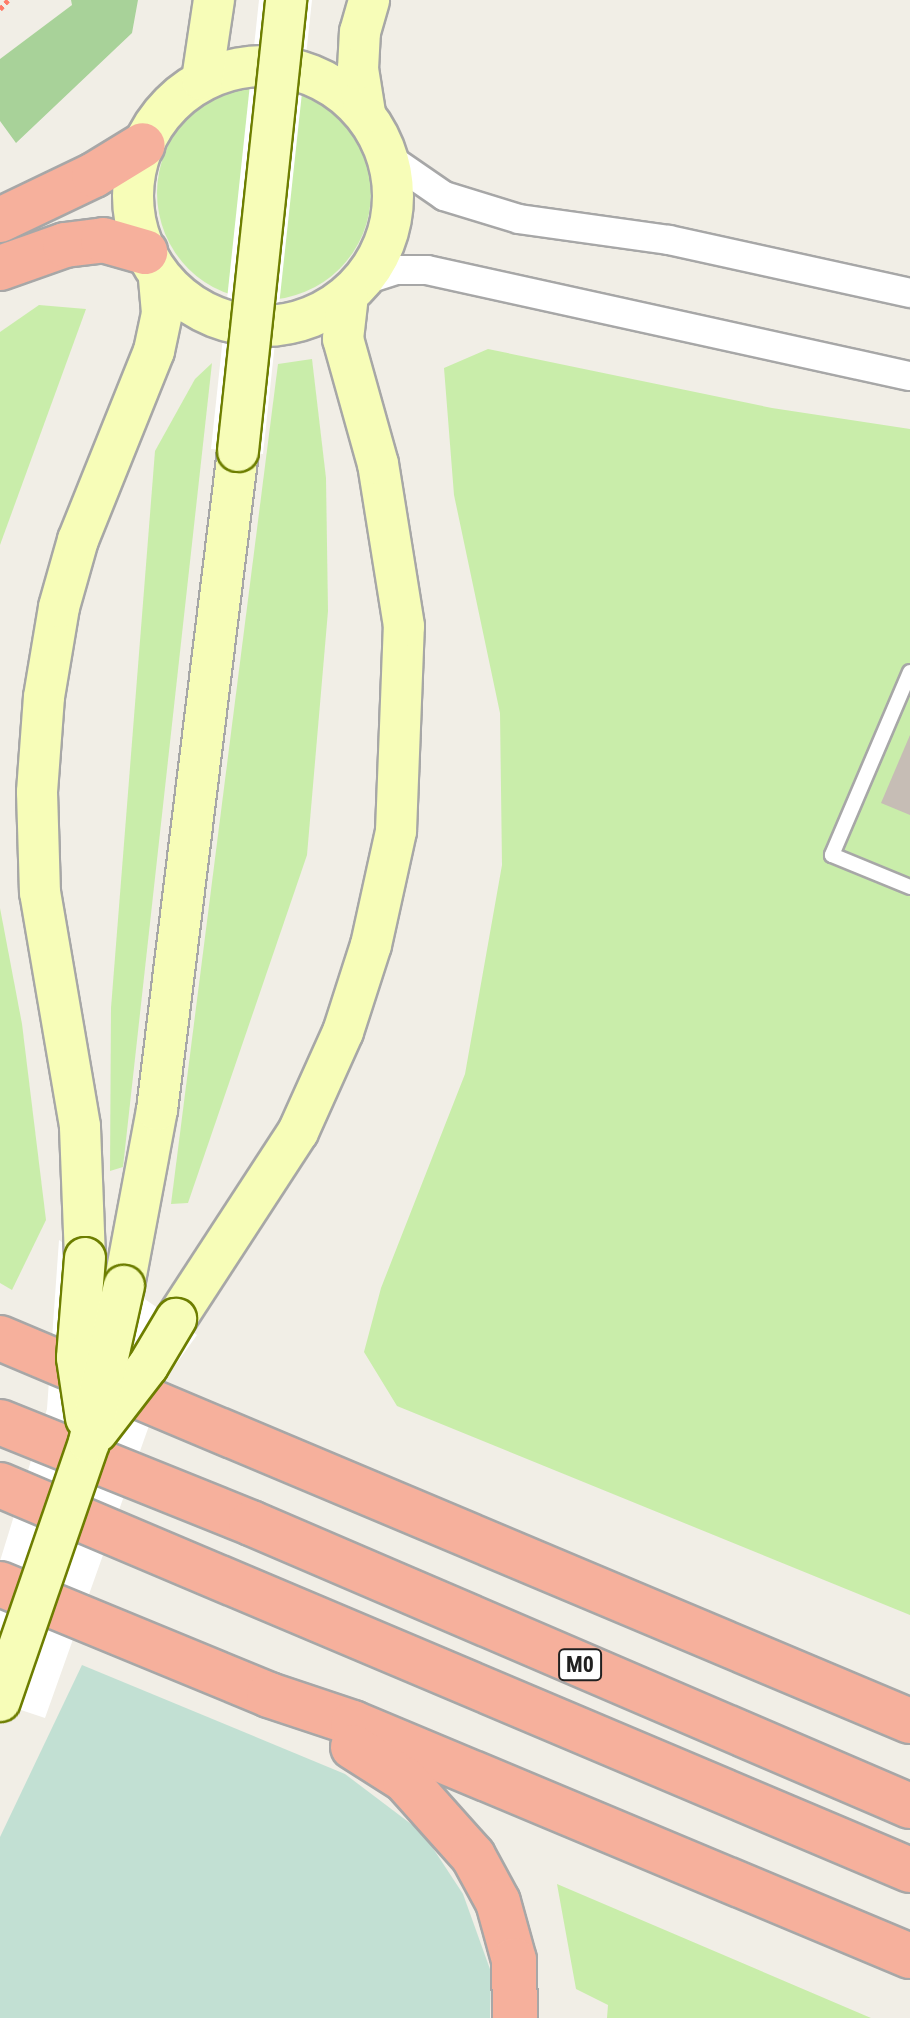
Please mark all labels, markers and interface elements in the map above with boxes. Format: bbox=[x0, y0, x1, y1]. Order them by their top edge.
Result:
road number: M0 bbox=[558, 1647, 602, 1683]

